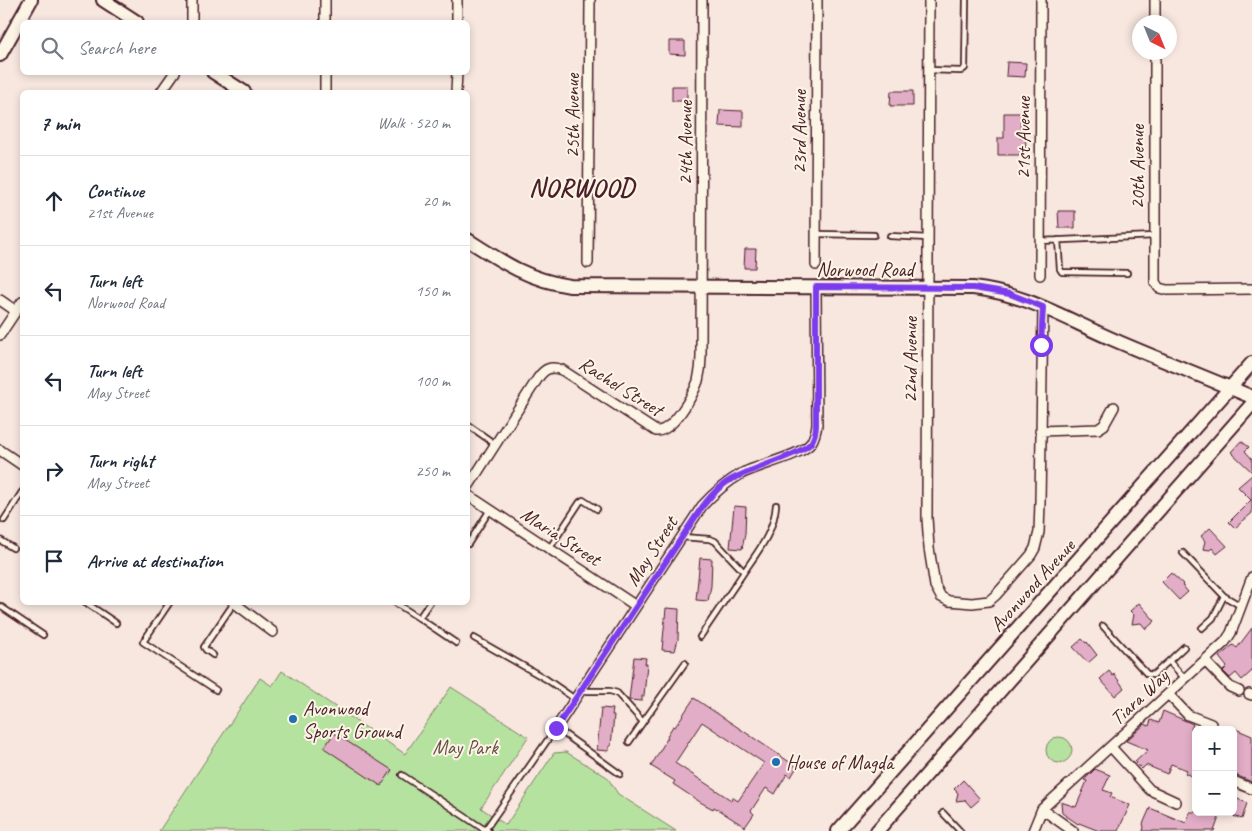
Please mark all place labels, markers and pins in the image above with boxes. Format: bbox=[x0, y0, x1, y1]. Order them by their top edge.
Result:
place label: Avonwood Sports Ground bbox=[303, 696, 404, 744]
marker: Avonwood Sports Ground bbox=[287, 713, 299, 725]
place label: House of Magda bbox=[786, 750, 895, 775]
marker: House of Magda bbox=[770, 756, 782, 768]

